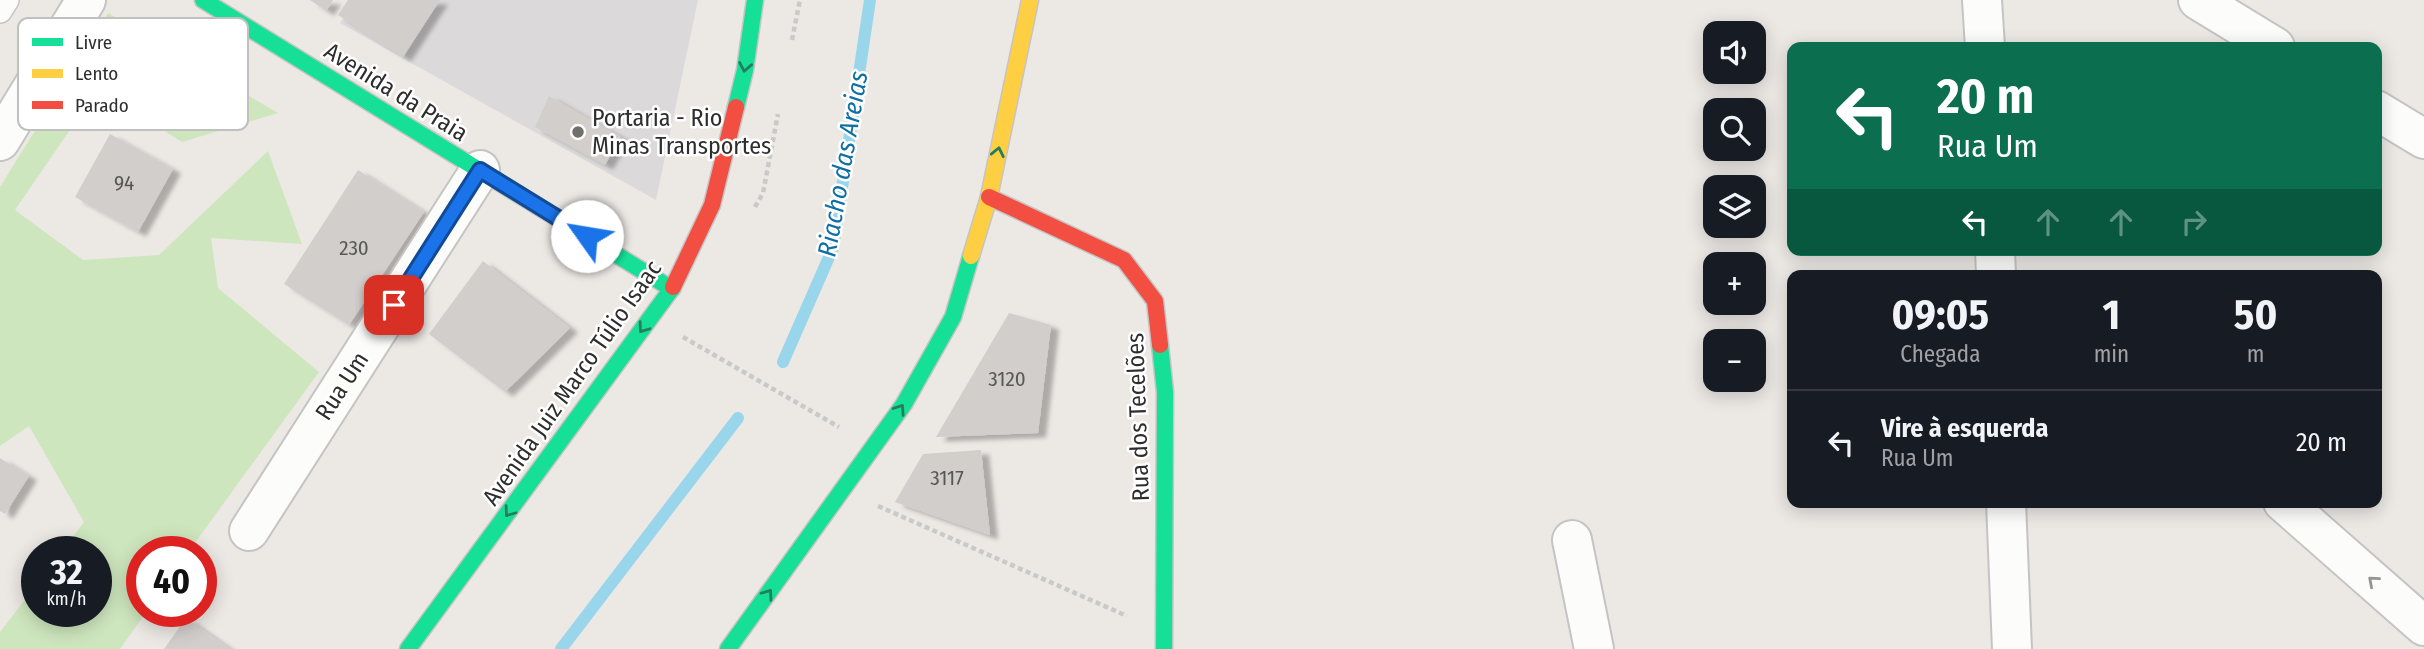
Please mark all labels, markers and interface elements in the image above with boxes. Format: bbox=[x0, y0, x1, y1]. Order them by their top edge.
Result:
legend bbox=[18, 18, 248, 130]
map controls bbox=[1703, 21, 1766, 392]
button: sound bbox=[1703, 21, 1766, 84]
text: Livre bbox=[75, 31, 112, 54]
street label: Avenida da Praia bbox=[319, 37, 473, 147]
one-way arrow bbox=[738, 61, 753, 73]
text: Lento bbox=[75, 62, 118, 85]
text: 20 m bbox=[1937, 67, 2034, 126]
water label: Riacho das Areias bbox=[811, 69, 875, 259]
icon: left bbox=[1822, 70, 1913, 161]
text: Parado bbox=[75, 94, 129, 117]
button: search bbox=[1703, 98, 1766, 161]
place label: Portaria - Rio Minas Transportes bbox=[592, 104, 771, 160]
marker: Portaria - Rio Minas Transportes bbox=[570, 124, 586, 140]
text: Rua Um bbox=[1937, 127, 2038, 165]
one-way arrow bbox=[990, 146, 1005, 158]
house number: 94 bbox=[114, 170, 134, 196]
button: layers bbox=[1703, 175, 1766, 238]
position arrow bbox=[550, 199, 624, 273]
icon: left bbox=[1956, 203, 1994, 241]
icon: ahead bbox=[2029, 203, 2067, 241]
icon: ahead bbox=[2102, 203, 2140, 241]
icon: right bbox=[2175, 203, 2213, 241]
house number: 230 bbox=[339, 235, 369, 261]
button: + bbox=[1703, 252, 1766, 315]
street label: Avenida Juiz Marco Túlio Isaac bbox=[477, 255, 667, 511]
pin bbox=[364, 275, 424, 335]
icon: arrive bbox=[375, 286, 413, 324]
text: 09:05 bbox=[1892, 290, 1989, 340]
text: 1 bbox=[2103, 290, 2120, 340]
text: 50 bbox=[2234, 290, 2277, 340]
one-way arrow bbox=[639, 320, 651, 333]
button: − bbox=[1703, 329, 1766, 392]
street label: Rua dos Tecelões bbox=[1121, 332, 1155, 502]
text: Chegada bbox=[1900, 340, 1980, 368]
text: min bbox=[2094, 340, 2129, 368]
text: m bbox=[2247, 340, 2264, 368]
street label: Rua Um bbox=[310, 347, 374, 425]
house number: 3120 bbox=[988, 366, 1026, 392]
one-way arrow bbox=[892, 403, 905, 416]
text: Vire à esquerda bbox=[1881, 413, 2048, 444]
icon: left bbox=[1822, 424, 1860, 462]
text: 20 m bbox=[2296, 427, 2347, 458]
text: Rua Um bbox=[1881, 444, 1953, 472]
house number: 3117 bbox=[930, 465, 964, 491]
one-way arrow bbox=[504, 504, 517, 517]
speed limit sign: 40 bbox=[126, 536, 217, 627]
text: 32 bbox=[50, 551, 83, 593]
one-way arrow bbox=[2368, 577, 2381, 589]
text: km/h bbox=[46, 588, 87, 610]
one-way arrow bbox=[760, 589, 772, 602]

